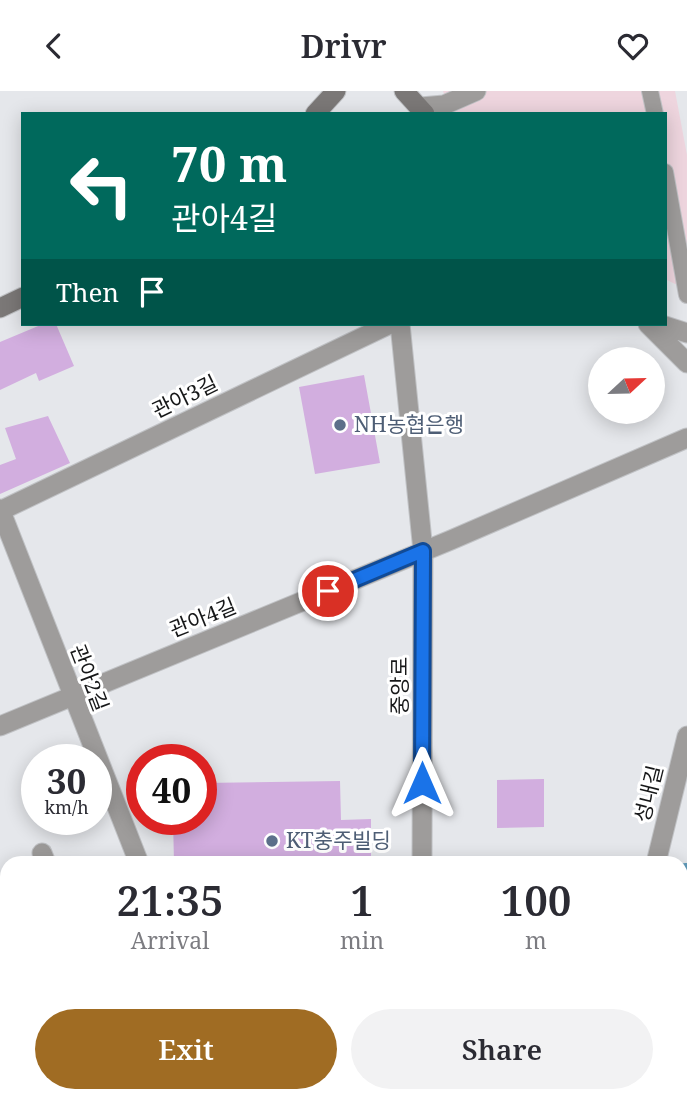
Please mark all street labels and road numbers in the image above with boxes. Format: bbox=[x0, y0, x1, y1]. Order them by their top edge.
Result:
street label: 관아3길 bbox=[147, 368, 222, 424]
street label: 관아4길 bbox=[165, 591, 240, 643]
street label: 관아2길 bbox=[64, 640, 115, 715]
street label: 중앙로 bbox=[385, 657, 413, 715]
street label: 성내길 bbox=[627, 762, 669, 825]

